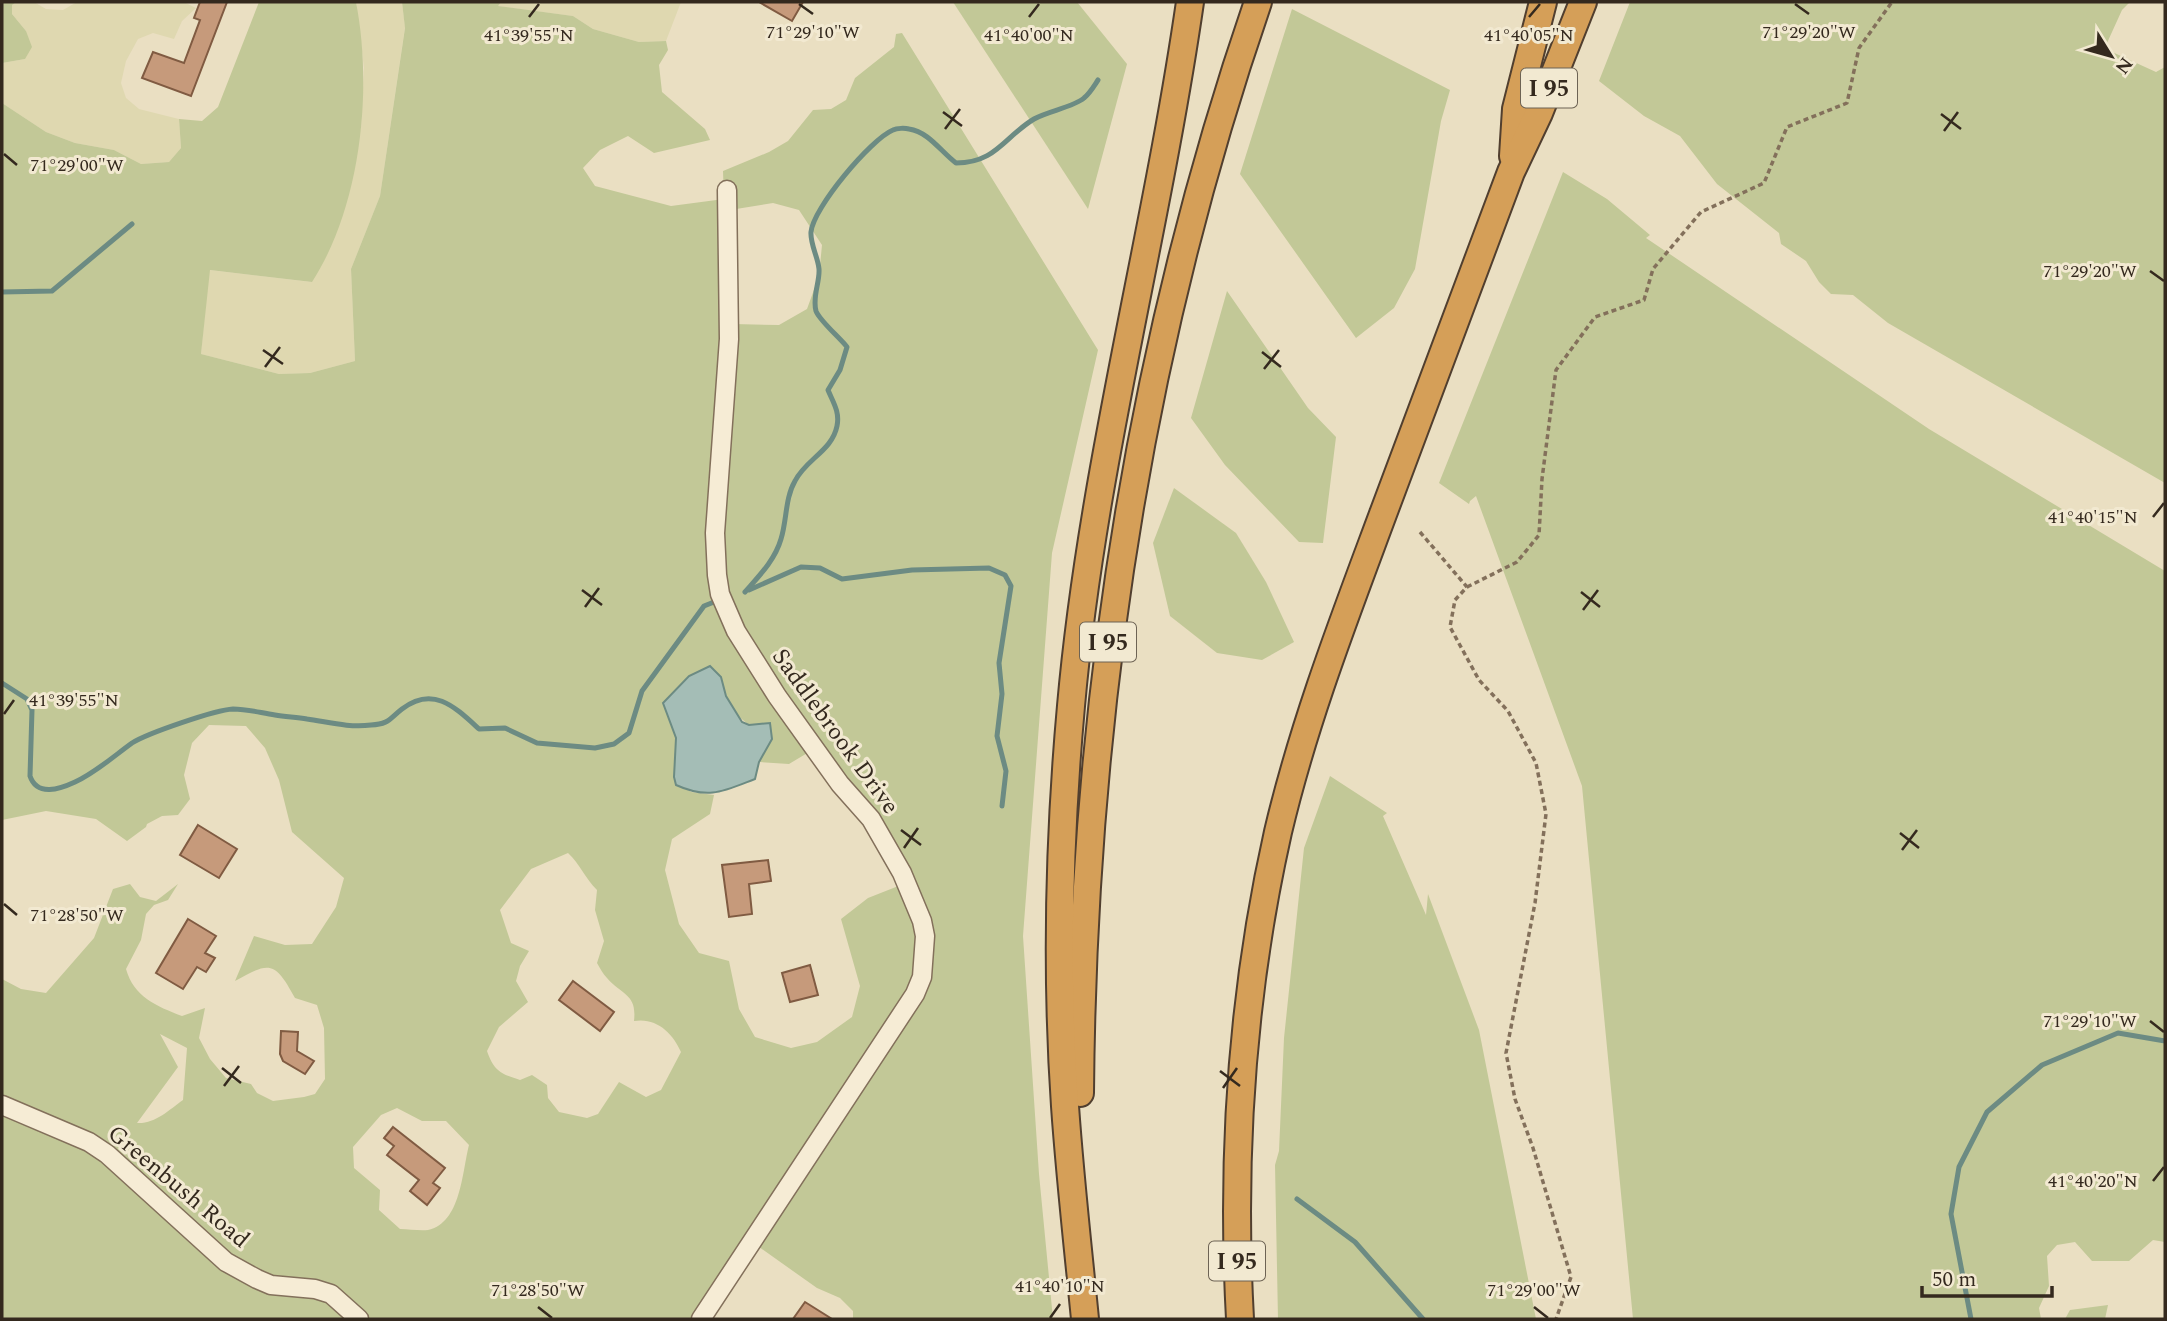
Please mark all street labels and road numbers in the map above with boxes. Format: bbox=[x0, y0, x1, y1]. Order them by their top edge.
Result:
road number: I 95 bbox=[1521, 68, 1577, 108]
road number: I 95 bbox=[1080, 622, 1136, 662]
street label: Saddlebrook Drive bbox=[763, 641, 908, 822]
street label: Greenbush Road bbox=[99, 1116, 257, 1257]
road number: I 95 bbox=[1209, 1242, 1265, 1280]

